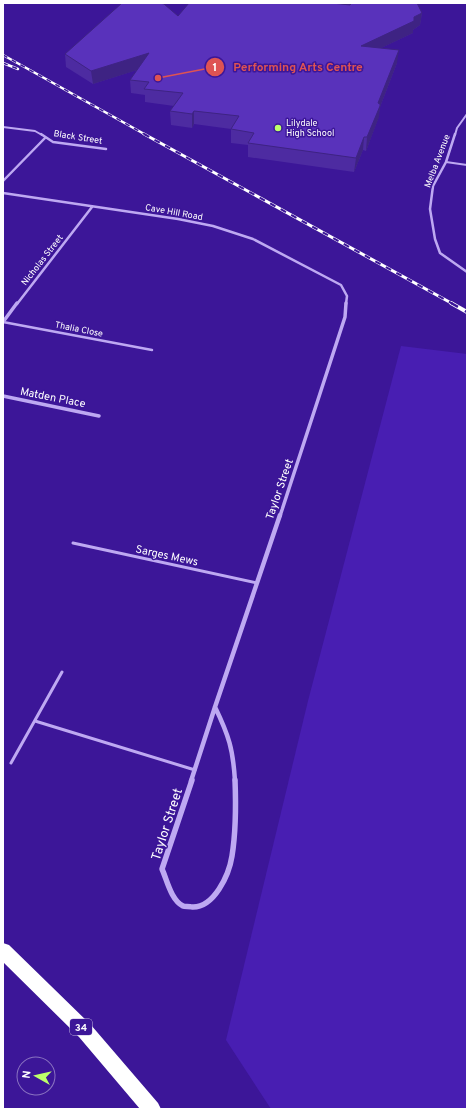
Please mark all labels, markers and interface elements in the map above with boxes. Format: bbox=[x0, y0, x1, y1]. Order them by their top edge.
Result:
callout: Performing Arts Centre bbox=[205, 55, 371, 79]
text: 1 bbox=[213, 60, 217, 76]
text: Performing Arts Centre bbox=[233, 60, 363, 76]
place label: Lilydale High School bbox=[286, 118, 334, 139]
marker: Lilydale High School bbox=[273, 123, 283, 133]
street label: Black Street bbox=[53, 128, 103, 147]
street label: Melba Avenue bbox=[422, 133, 453, 189]
street label: Cave Hill Road bbox=[144, 202, 204, 223]
street label: Nicholas Street bbox=[19, 233, 66, 288]
street label: Thalia Close bbox=[54, 319, 104, 340]
street label: Matden Place bbox=[19, 385, 87, 411]
street label: Taylor Street bbox=[263, 457, 297, 522]
street label: Sarges Mews bbox=[134, 542, 199, 569]
street label: Taylor Street bbox=[149, 786, 187, 863]
road number: 34 bbox=[70, 1019, 92, 1035]
north arrow bbox=[16, 1056, 56, 1096]
text: N bbox=[20, 1070, 35, 1080]

